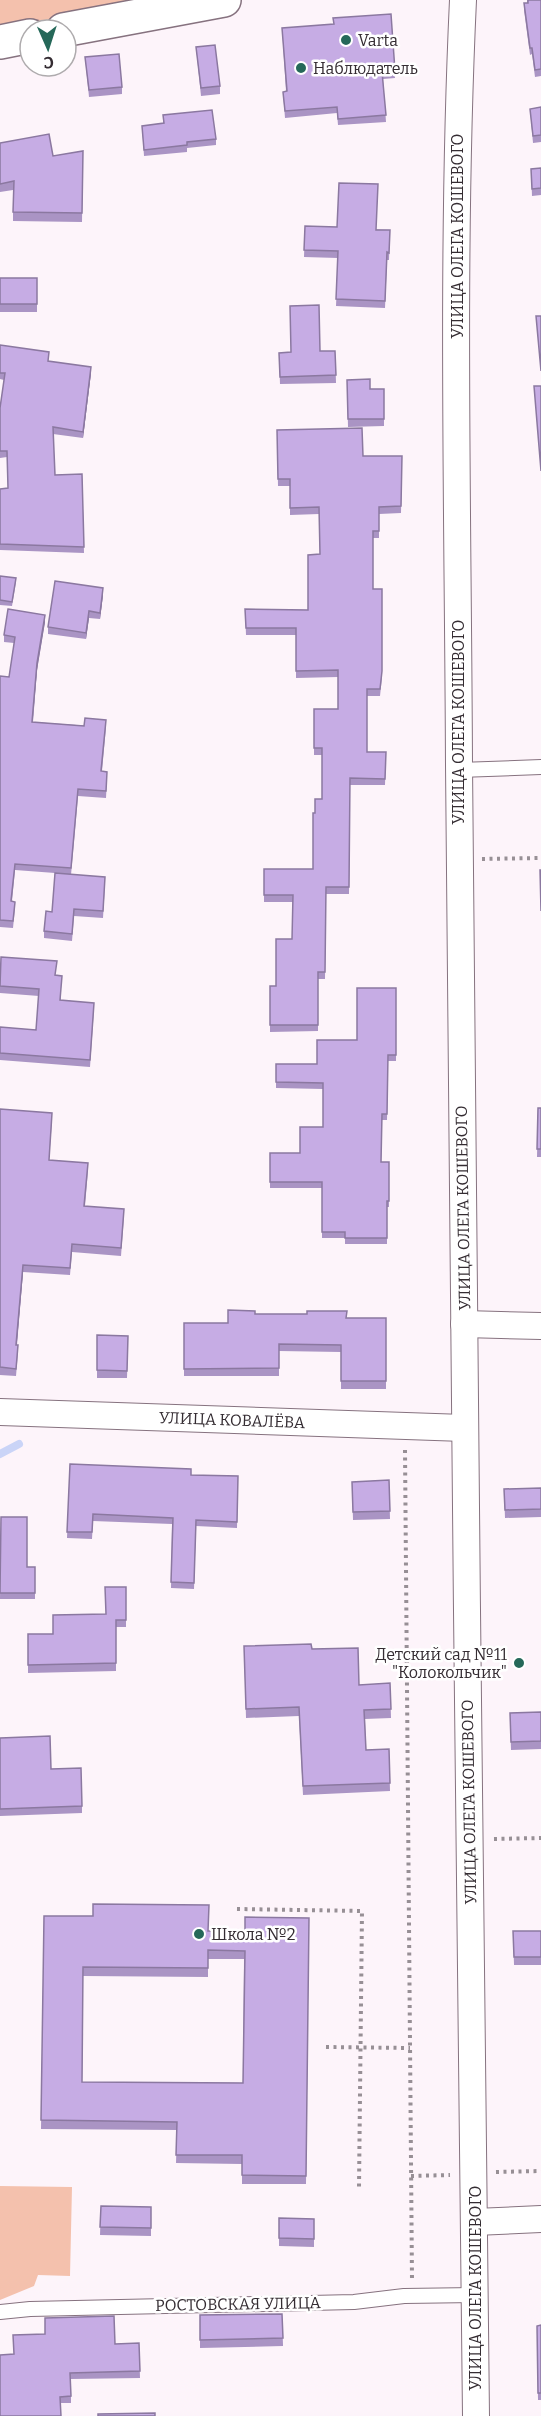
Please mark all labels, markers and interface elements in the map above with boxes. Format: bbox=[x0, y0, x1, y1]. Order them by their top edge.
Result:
north arrow bbox=[18, 18, 78, 78]
place label: Varta bbox=[358, 31, 398, 50]
marker: Varta bbox=[339, 33, 353, 47]
text: С bbox=[43, 53, 54, 72]
place label: Наблюдатель bbox=[313, 59, 418, 78]
marker: Наблюдатель bbox=[294, 61, 308, 75]
street label: УЛИЦА ОЛЕГА КОШЕВОГО bbox=[448, 134, 467, 338]
street label: УЛИЦА ОЛЕГА КОШЕВОГО bbox=[449, 620, 468, 824]
street label: УЛИЦА ОЛЕГА КОШЕВОГО bbox=[452, 1105, 474, 1311]
street label: УЛИЦА КОВАЛЁВА bbox=[159, 1408, 306, 1432]
place label: Детский сад №11 "Колокольчик" bbox=[375, 1645, 507, 1682]
marker: Детский сад №11 "Колокольчик" bbox=[512, 1656, 526, 1670]
street label: УЛИЦА ОЛЕГА КОШЕВОГО bbox=[458, 1699, 480, 1905]
place label: Школа №2 bbox=[211, 1925, 296, 1944]
marker: Школа №2 bbox=[192, 1927, 206, 1941]
street label: УЛИЦА ОЛЕГА КОШЕВОГО bbox=[466, 2186, 485, 2390]
street label: РОСТОВСКАЯ УЛИЦА bbox=[155, 2293, 322, 2315]

